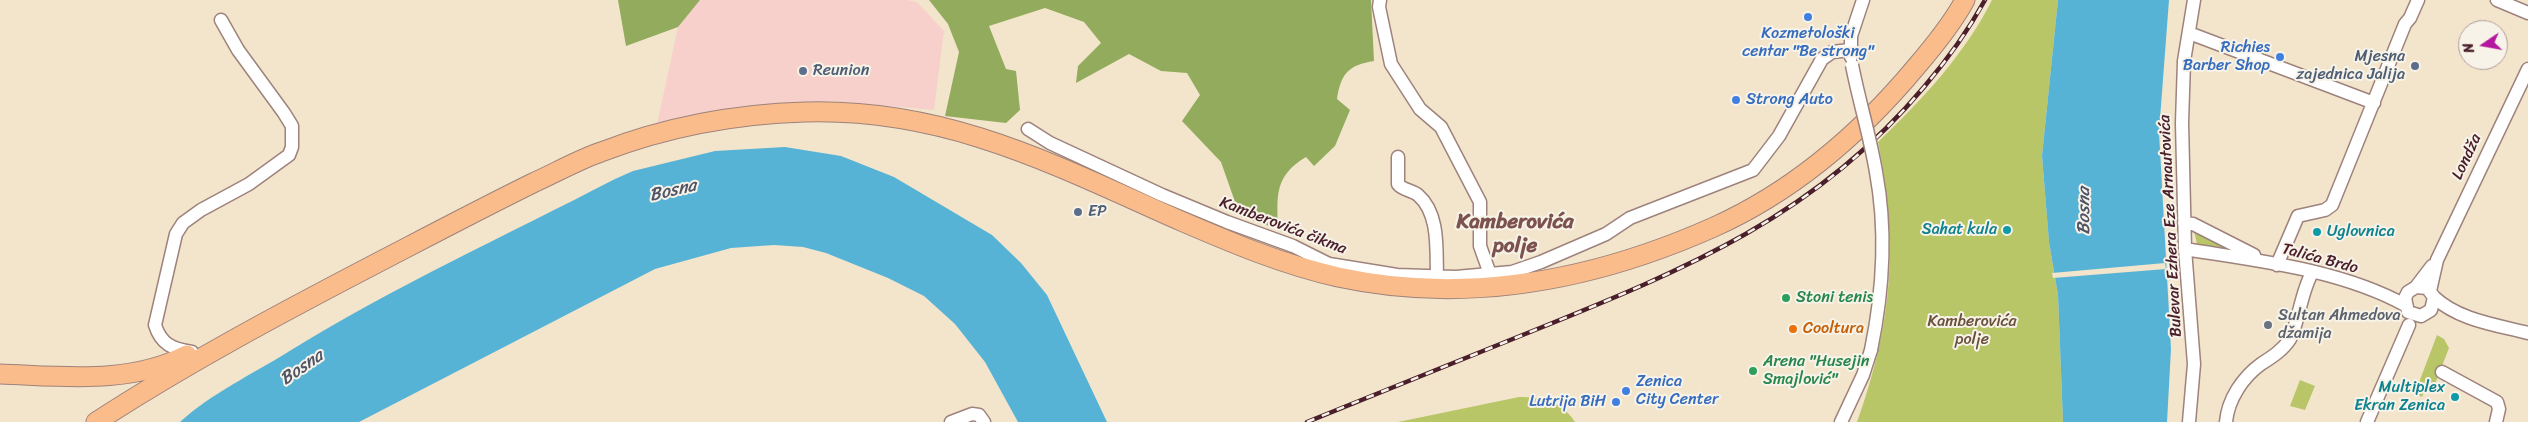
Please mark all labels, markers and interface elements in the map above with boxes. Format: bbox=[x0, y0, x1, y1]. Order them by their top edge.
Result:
marker: Kozmetološki centar "Be strong" bbox=[1802, 11, 1814, 23]
north arrow bbox=[2458, 20, 2508, 70]
place label: Kozmetološki centar "Be strong" bbox=[1742, 24, 1874, 62]
place label: Richies Barber Shop bbox=[2183, 38, 2270, 76]
text: N bbox=[2456, 41, 2482, 55]
place label: Mjesna zajednica Jalija bbox=[2297, 47, 2405, 85]
marker: Richies Barber Shop bbox=[2274, 51, 2286, 63]
marker: Mjesna zajednica Jalija bbox=[2409, 60, 2421, 72]
place label: Reunion bbox=[813, 61, 869, 81]
marker: Reunion bbox=[797, 65, 809, 77]
place label: Strong Auto bbox=[1746, 90, 1833, 110]
marker: Strong Auto bbox=[1730, 94, 1742, 106]
street label: Bulevar Ezhera Eze Arnautovića bbox=[2156, 114, 2186, 338]
street label: Londža bbox=[2448, 131, 2486, 183]
water label: Bosna bbox=[647, 175, 699, 207]
water label: Bosna bbox=[2073, 187, 2095, 235]
street label: Kamberovića čikma bbox=[1217, 193, 1349, 259]
place label: EP bbox=[1088, 202, 1107, 222]
marker: EP bbox=[1072, 206, 1084, 218]
district label: Kamberovića polje bbox=[1456, 210, 1574, 260]
place label: Sahat kula bbox=[1922, 220, 1997, 240]
place label: Uglovnica bbox=[2327, 222, 2395, 242]
marker: Sahat kula bbox=[2001, 224, 2013, 236]
marker: Uglovnica bbox=[2311, 226, 2323, 238]
street label: Talića Brdo bbox=[2280, 240, 2360, 278]
place label: Stoni tenis bbox=[1796, 288, 1873, 308]
marker: Stoni tenis bbox=[1780, 292, 1792, 304]
place label: Sultan Ahmedova džamija bbox=[2278, 306, 2400, 344]
park label: Kamberovića polje bbox=[1927, 312, 2017, 350]
place label: Cooltura bbox=[1803, 319, 1864, 339]
marker: Sultan Ahmedova džamija bbox=[2262, 319, 2274, 331]
marker: Cooltura bbox=[1787, 323, 1799, 335]
water label: Bosna bbox=[276, 346, 328, 390]
place label: Arena "Husejin Smajlović" bbox=[1763, 352, 1869, 390]
marker: Arena "Husejin Smajlović" bbox=[1747, 365, 1759, 377]
place label: Zenica City Center bbox=[1636, 372, 1718, 410]
place label: Multiplex Ekran Zenica bbox=[2354, 378, 2445, 416]
marker: Zenica City Center bbox=[1620, 385, 1632, 397]
marker: Multiplex Ekran Zenica bbox=[2449, 391, 2461, 403]
place label: Lutrija BiH bbox=[1529, 392, 1606, 412]
marker: Lutrija BiH bbox=[1610, 396, 1622, 408]

